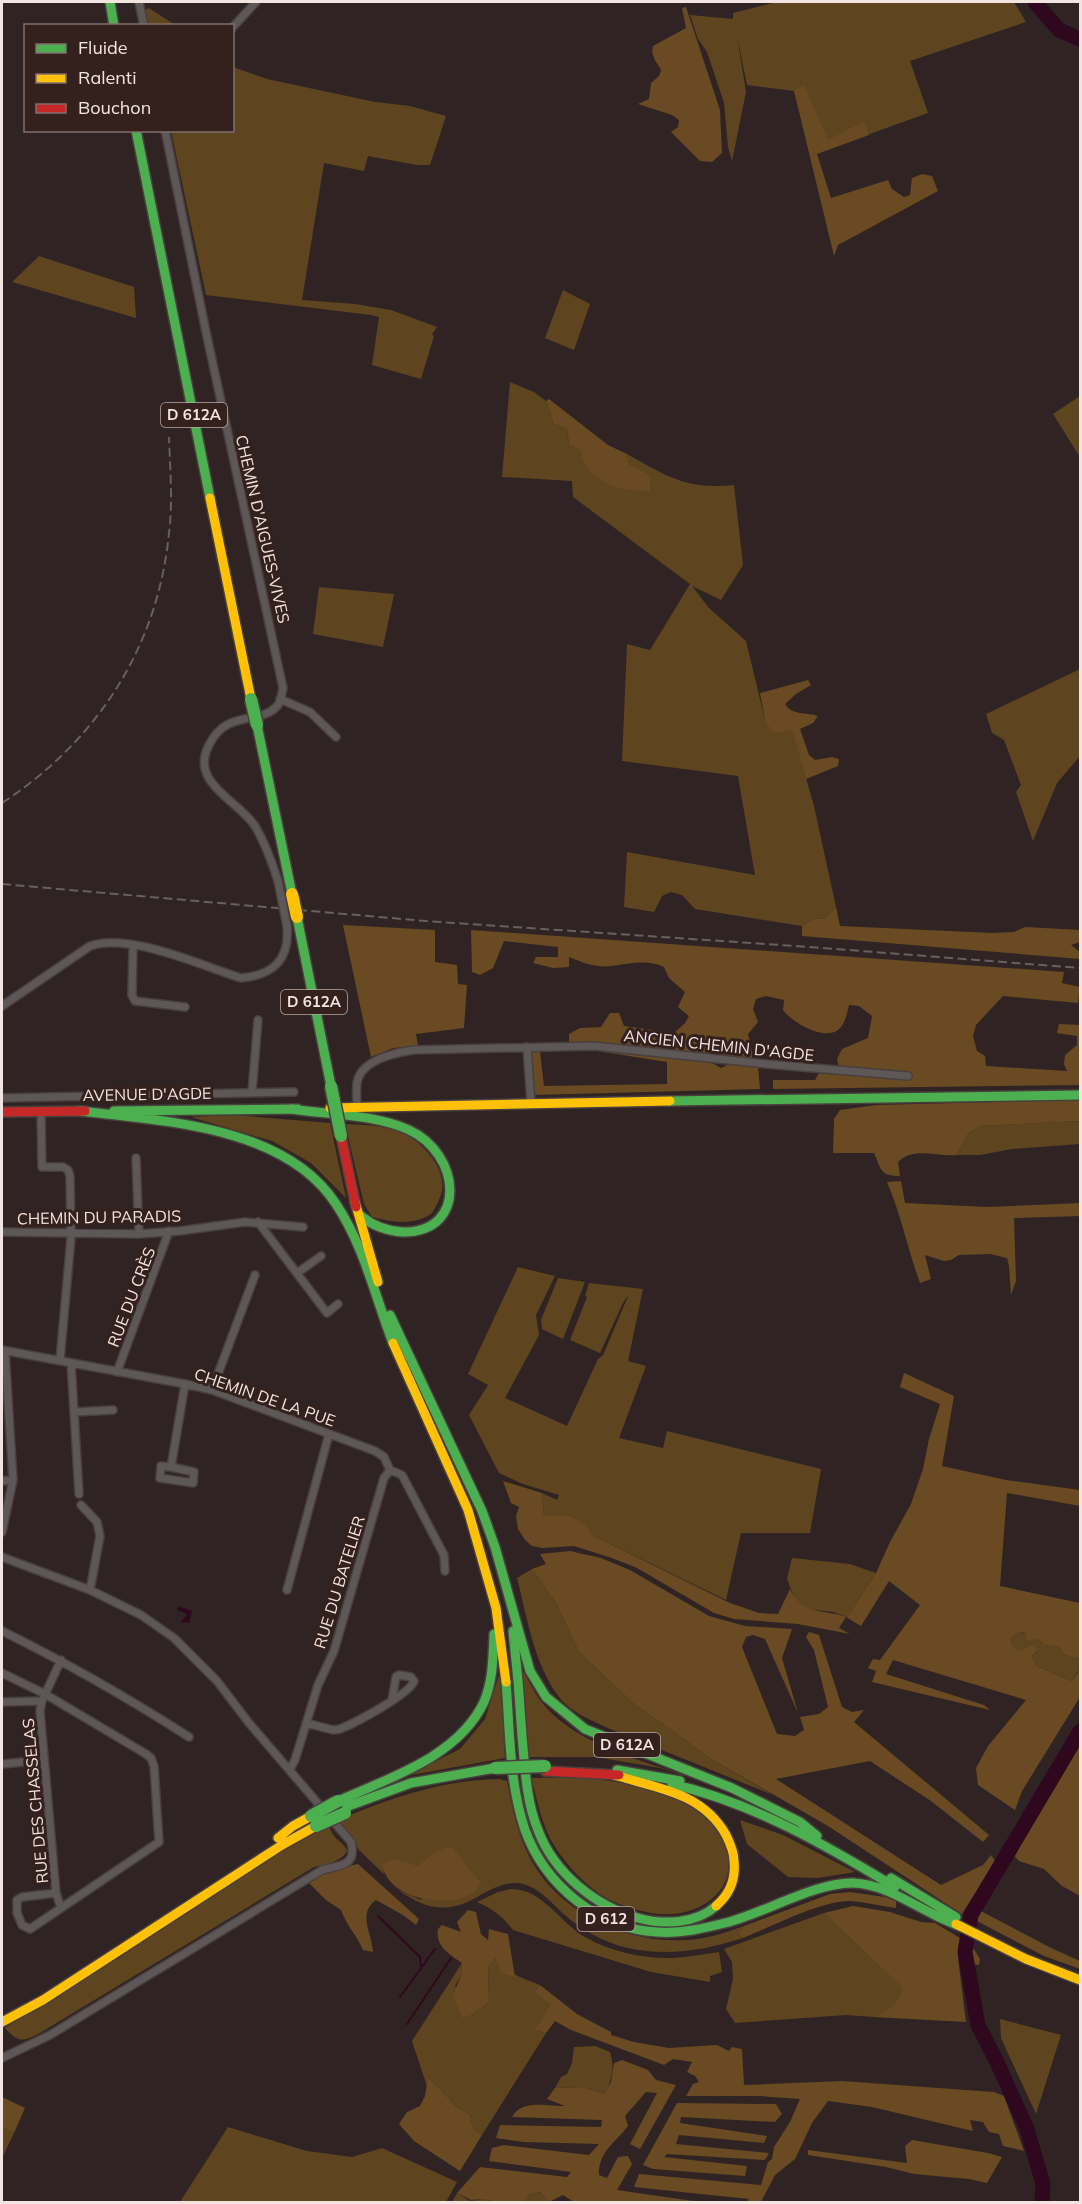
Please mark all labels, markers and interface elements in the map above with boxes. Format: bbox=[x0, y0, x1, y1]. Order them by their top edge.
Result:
legend bbox=[24, 24, 234, 132]
text: Fluide bbox=[78, 36, 128, 59]
text: Ralenti bbox=[78, 66, 136, 89]
text: Bouchon bbox=[78, 96, 151, 119]
road number: D 612A bbox=[161, 403, 227, 427]
street label: CHEMIN D'AIGUES-VIVES bbox=[232, 433, 294, 625]
road number: D 612A bbox=[281, 990, 347, 1014]
street label: ANCIEN CHEMIN D'AGDE bbox=[623, 1025, 815, 1065]
street label: AVENUE D'AGDE bbox=[82, 1083, 212, 1105]
street label: CHEMIN DU PARADIS bbox=[17, 1206, 181, 1228]
street label: RUE DU CRÈS bbox=[103, 1244, 159, 1350]
street label: CHEMIN DE LA PUE bbox=[192, 1363, 338, 1431]
street label: RUE DU BATELIER bbox=[309, 1513, 369, 1651]
street label: RUE DES CHASSELAS bbox=[18, 1717, 52, 1885]
road number: D 612A bbox=[594, 1733, 660, 1757]
road number: D 612 bbox=[578, 1907, 634, 1931]

